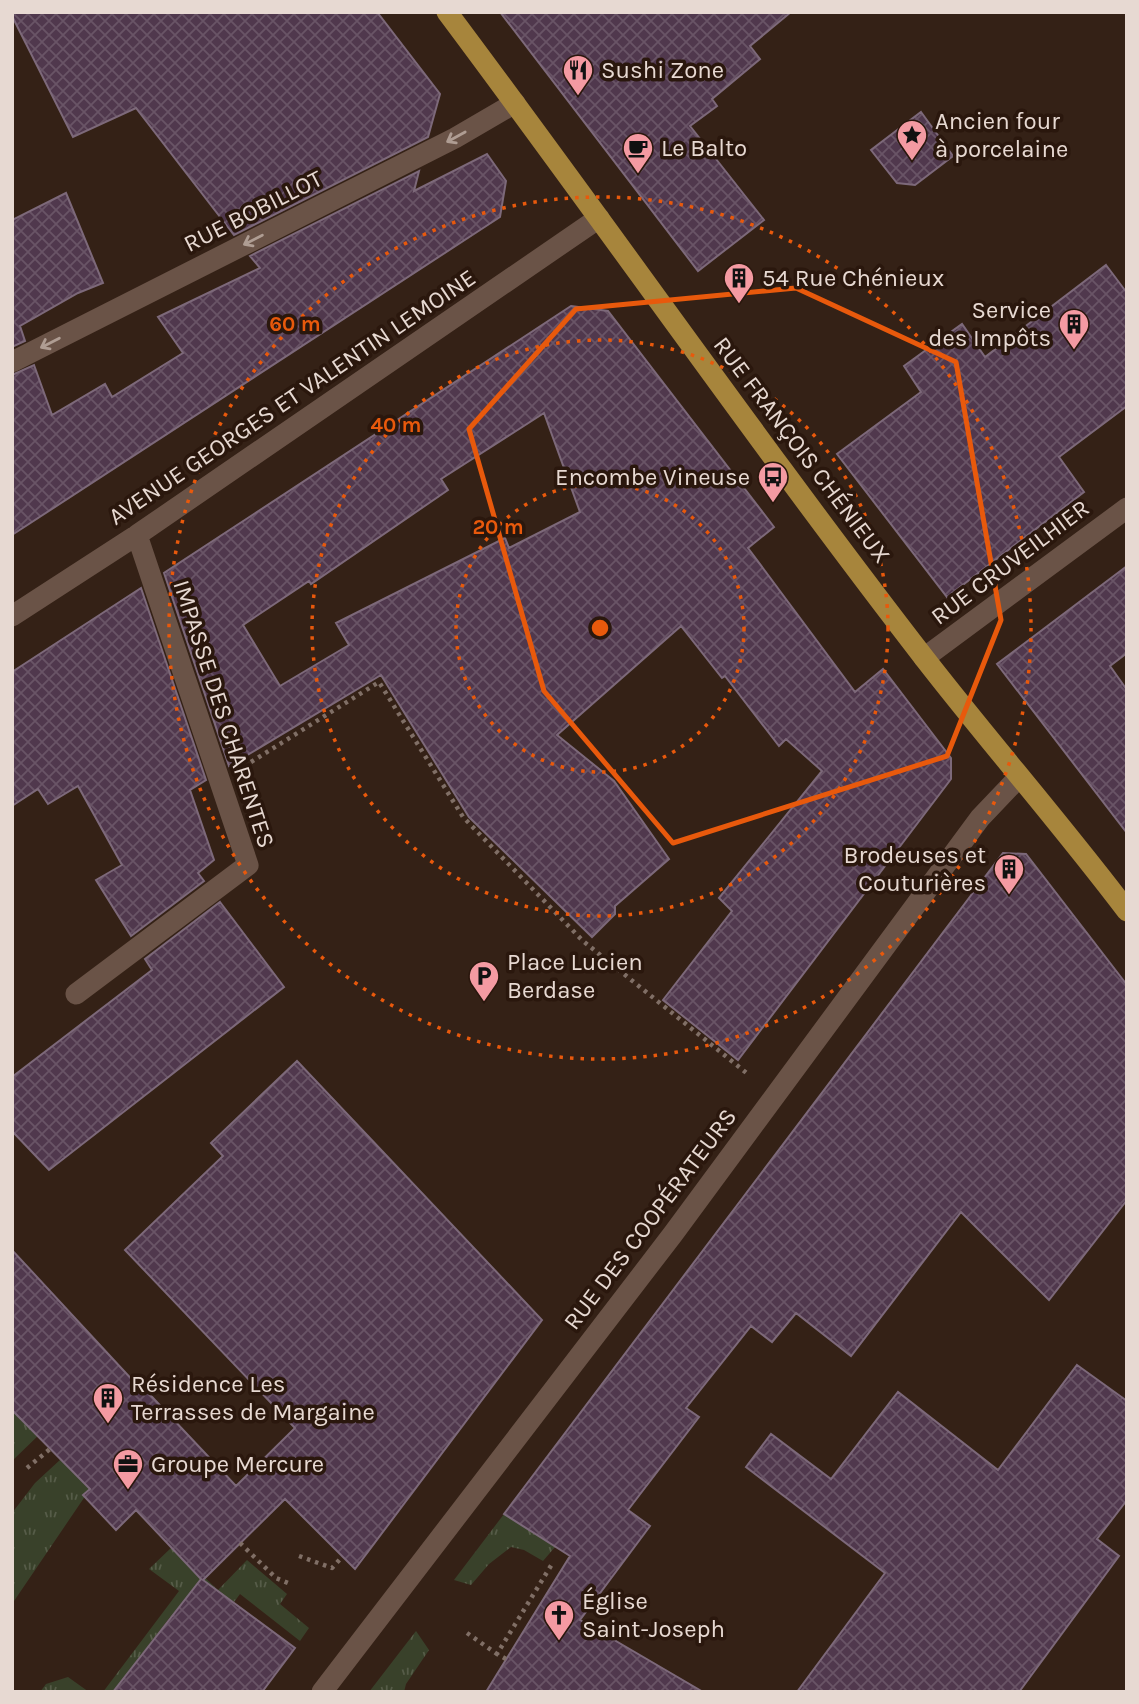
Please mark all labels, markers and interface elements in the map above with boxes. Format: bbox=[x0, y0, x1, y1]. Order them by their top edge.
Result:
restaurant icon: Sushi Zone bbox=[561, 53, 595, 97]
place label: Sushi Zone bbox=[601, 56, 724, 84]
place label: Ancien four à porcelaine bbox=[935, 107, 1068, 163]
place icon: Ancien four à porcelaine bbox=[895, 118, 929, 162]
one-way arrow bbox=[447, 130, 467, 144]
cafe icon: Le Balto bbox=[621, 131, 655, 175]
place label: Le Balto bbox=[661, 134, 747, 162]
street label: RUE BOBILLOT bbox=[179, 164, 327, 258]
one-way arrow bbox=[243, 234, 264, 248]
building icon: 54 Rue Chénieux bbox=[722, 261, 756, 305]
street label: AVENUE GEORGES ET VALENTIN LEMOINE bbox=[103, 263, 481, 531]
place label: 54 Rue Chénieux bbox=[762, 264, 944, 292]
place label: Service des Impôts bbox=[928, 296, 1051, 352]
building icon: Service des Impôts bbox=[1057, 307, 1091, 351]
text: 60 m bbox=[269, 312, 321, 336]
street label: RUE FRANÇOIS CHÉNIEUX bbox=[708, 331, 897, 569]
one-way arrow bbox=[40, 336, 61, 350]
text: 40 m bbox=[370, 413, 422, 437]
bus stop icon: Encombe Vineuse bbox=[756, 460, 790, 504]
place label: Encombe Vineuse bbox=[555, 463, 750, 491]
street label: RUE CRUVEILHIER bbox=[925, 493, 1095, 631]
text: 20 m bbox=[472, 515, 524, 539]
street label: IMPASSE DES CHARENTES bbox=[167, 576, 281, 852]
centre of rings bbox=[588, 616, 612, 640]
place label: Brodeuses et Couturières bbox=[844, 841, 986, 897]
building icon: Brodeuses et Couturières bbox=[992, 852, 1026, 896]
place label: Place Lucien Berdase bbox=[507, 948, 643, 1004]
parking icon: Place Lucien Berdase bbox=[467, 959, 501, 1003]
street label: RUE DES COOPÉRATEURS bbox=[557, 1102, 742, 1335]
place label: Résidence Les Terrasses de Margaine bbox=[131, 1370, 375, 1426]
building icon: Résidence Les Terrasses de Margaine bbox=[91, 1381, 125, 1425]
office icon: Groupe Mercure bbox=[111, 1447, 145, 1491]
place label: Groupe Mercure bbox=[151, 1450, 324, 1478]
place label: Église Saint-Joseph bbox=[582, 1586, 725, 1643]
church icon: Église Saint-Joseph bbox=[542, 1598, 576, 1642]

